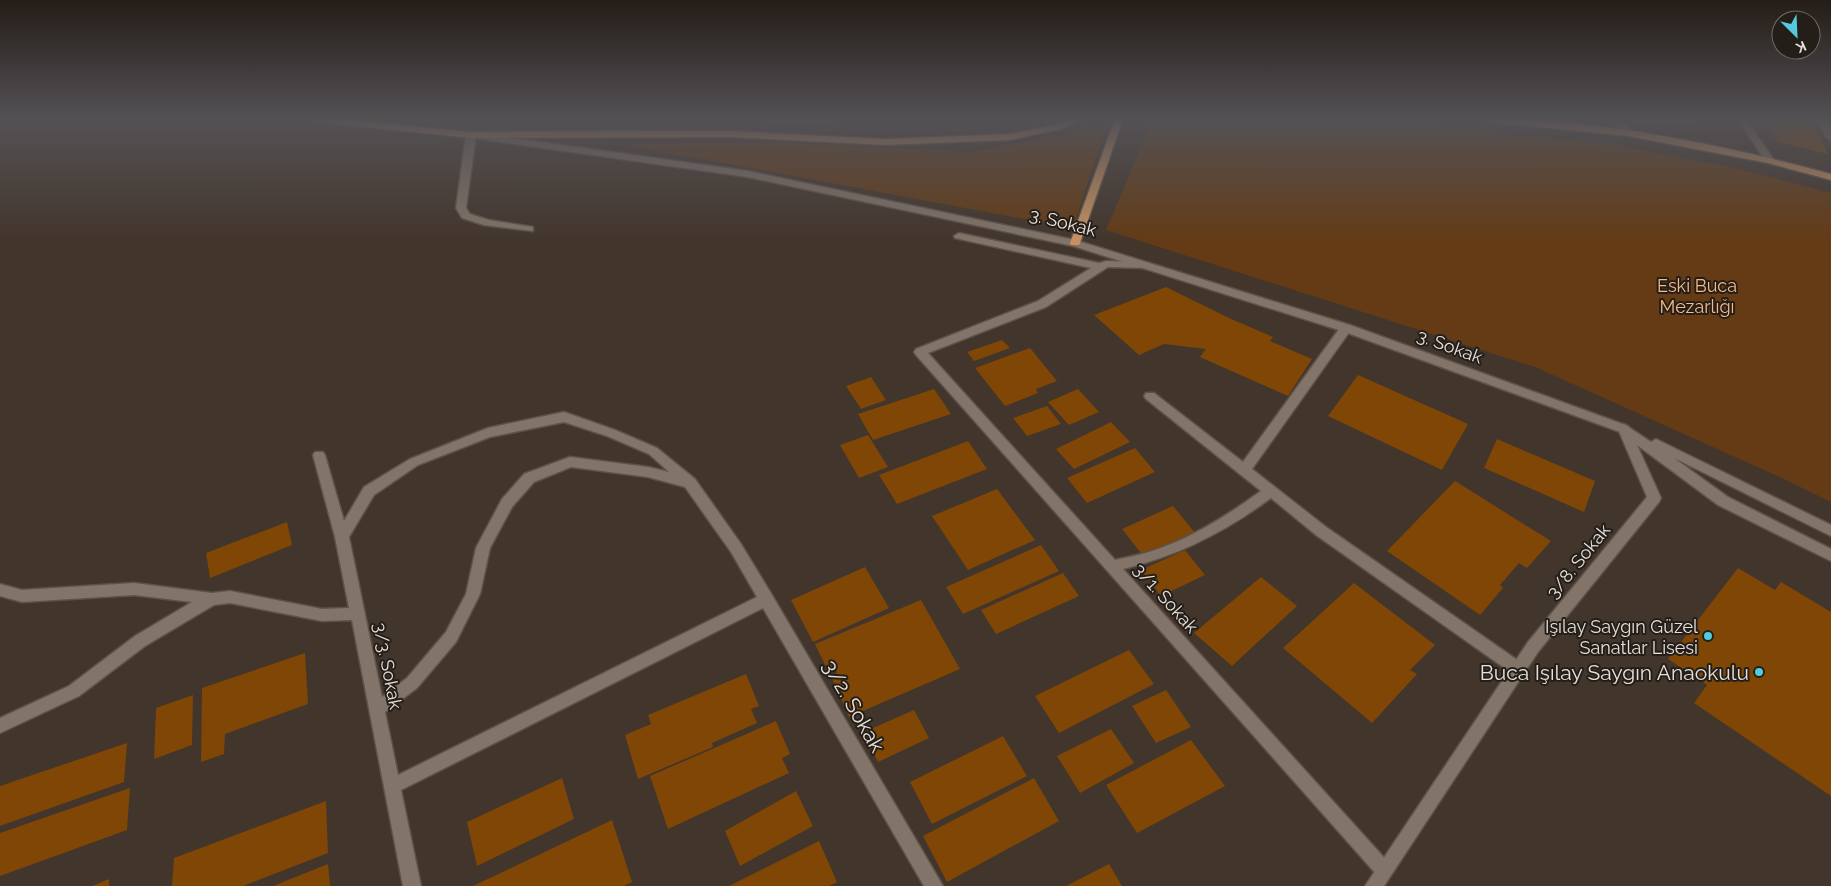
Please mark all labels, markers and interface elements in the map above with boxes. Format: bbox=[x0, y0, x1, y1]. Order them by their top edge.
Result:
north arrow bbox=[1771, 10, 1821, 60]
text: K bbox=[1793, 38, 1809, 56]
street label: 3. Sokak bbox=[1027, 204, 1099, 241]
park label: Eski Buca Mezarlığı bbox=[1657, 275, 1737, 317]
street label: 3. Sokak bbox=[1414, 324, 1486, 368]
street label: 3/8. Sokak bbox=[1542, 519, 1615, 602]
street label: 3/1. Sokak bbox=[1129, 559, 1203, 637]
place label: Işılay Saygın Güzel Sanatlar Lisesi bbox=[1545, 616, 1698, 658]
street label: 3/3. Sokak bbox=[369, 621, 407, 712]
marker: Işılay Saygın Güzel Sanatlar Lisesi bbox=[1702, 630, 1714, 642]
street label: 3/2. Sokak bbox=[818, 655, 890, 757]
place label: Buca Işılay Saygın Anaokulu bbox=[1480, 660, 1749, 685]
marker: Buca Işılay Saygın Anaokulu bbox=[1753, 666, 1765, 678]

